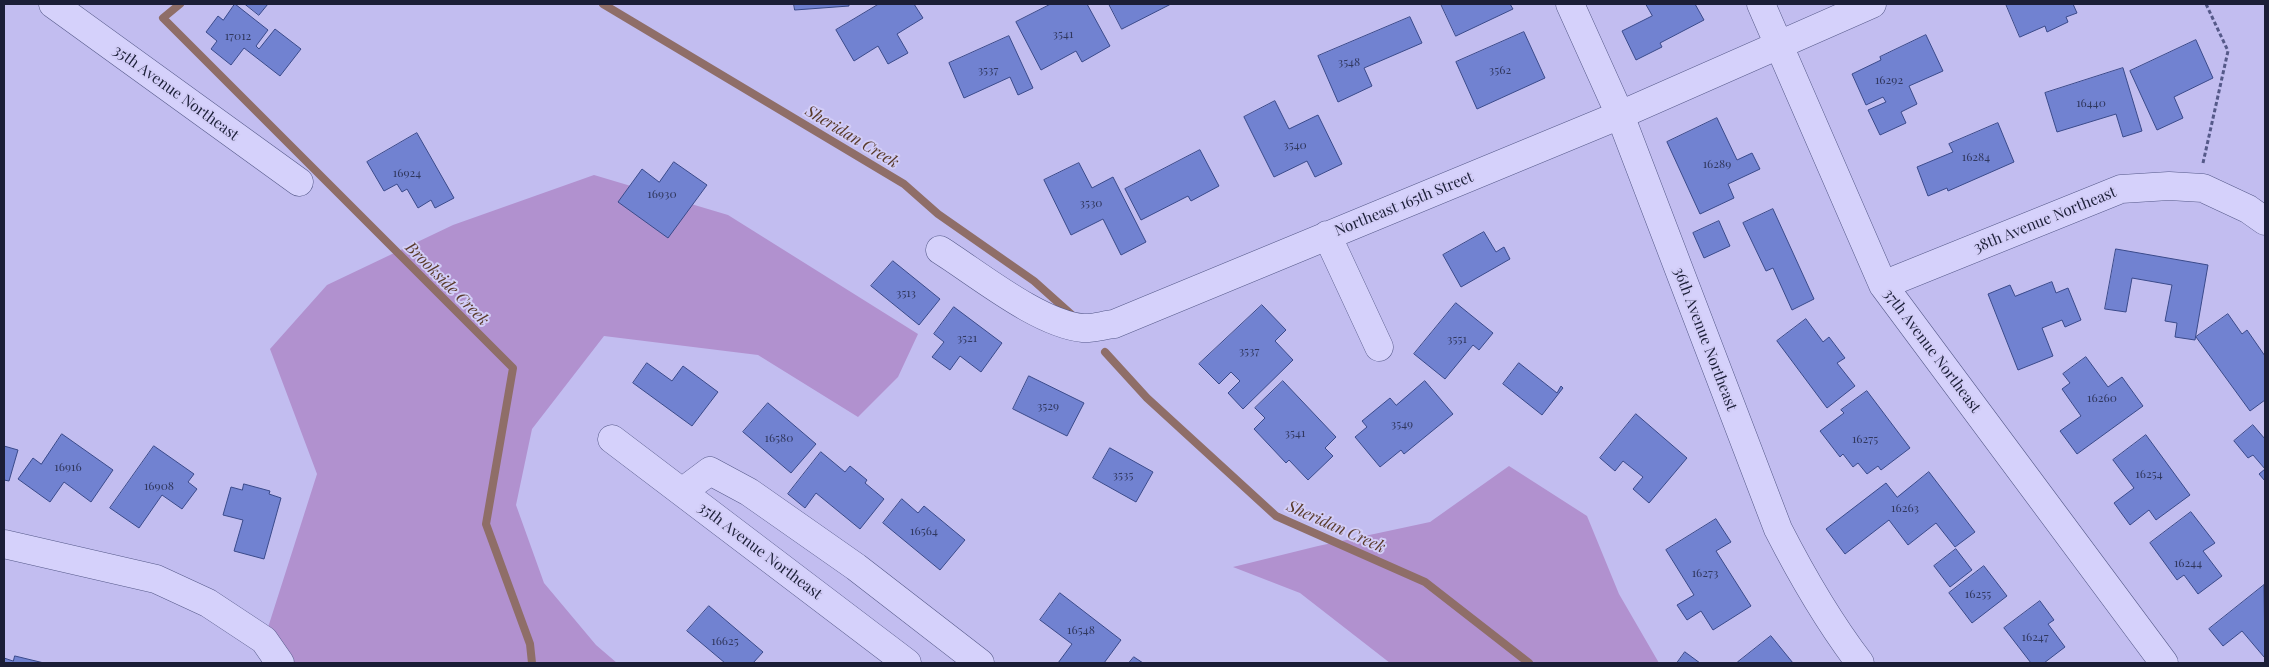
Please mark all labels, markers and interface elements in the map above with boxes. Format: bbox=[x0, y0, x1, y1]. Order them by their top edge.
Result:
house number: 3541 bbox=[1053, 27, 1073, 41]
house number: 17012 bbox=[225, 29, 251, 43]
street label: 35th Avenue Northeast bbox=[110, 41, 242, 145]
house number: 3548 bbox=[1338, 55, 1360, 69]
house number: 3537 bbox=[978, 63, 998, 77]
house number: 3562 bbox=[1489, 63, 1511, 77]
house number: 16292 bbox=[1875, 73, 1903, 87]
house number: 16440 bbox=[2076, 96, 2106, 110]
water label: Sheridan Creek bbox=[802, 102, 902, 172]
house number: 3540 bbox=[1283, 138, 1307, 152]
house number: 16284 bbox=[1962, 150, 1990, 164]
house number: 16289 bbox=[1703, 157, 1731, 171]
house number: 16924 bbox=[393, 166, 421, 180]
street label: Northeast 165th Street bbox=[1332, 168, 1476, 240]
street label: 38th Avenue Northeast bbox=[1971, 183, 2119, 257]
house number: 16930 bbox=[647, 187, 677, 201]
house number: 3530 bbox=[1079, 196, 1103, 210]
water label: Brookside Creek bbox=[401, 238, 493, 330]
street label: 36th Avenue Northeast bbox=[1669, 265, 1741, 413]
house number: 3513 bbox=[896, 286, 916, 300]
street label: 37th Avenue Northeast bbox=[1880, 286, 1984, 416]
house number: 3521 bbox=[957, 331, 977, 345]
house number: 3551 bbox=[1447, 332, 1467, 346]
house number: 3537 bbox=[1239, 344, 1259, 358]
house number: 16260 bbox=[2087, 391, 2117, 405]
house number: 3529 bbox=[1037, 399, 1059, 413]
house number: 3549 bbox=[1391, 417, 1413, 431]
house number: 3541 bbox=[1285, 426, 1305, 440]
house number: 16580 bbox=[764, 431, 794, 445]
house number: 16275 bbox=[1852, 432, 1878, 446]
house number: 16916 bbox=[54, 460, 82, 474]
house number: 16254 bbox=[2135, 467, 2163, 481]
house number: 3535 bbox=[1113, 468, 1133, 482]
house number: 16908 bbox=[144, 479, 174, 493]
water label: Sheridan Creek bbox=[1284, 497, 1388, 557]
street label: 35th Avenue Northeast bbox=[694, 499, 826, 603]
house number: 16263 bbox=[1891, 501, 1919, 515]
house number: 16564 bbox=[910, 524, 938, 538]
house number: 16244 bbox=[2174, 556, 2202, 570]
house number: 16273 bbox=[1692, 566, 1718, 580]
house number: 16255 bbox=[1965, 587, 1991, 601]
house number: 16548 bbox=[1067, 623, 1095, 637]
house number: 16247 bbox=[2021, 630, 2049, 644]
house number: 16625 bbox=[711, 634, 739, 648]

